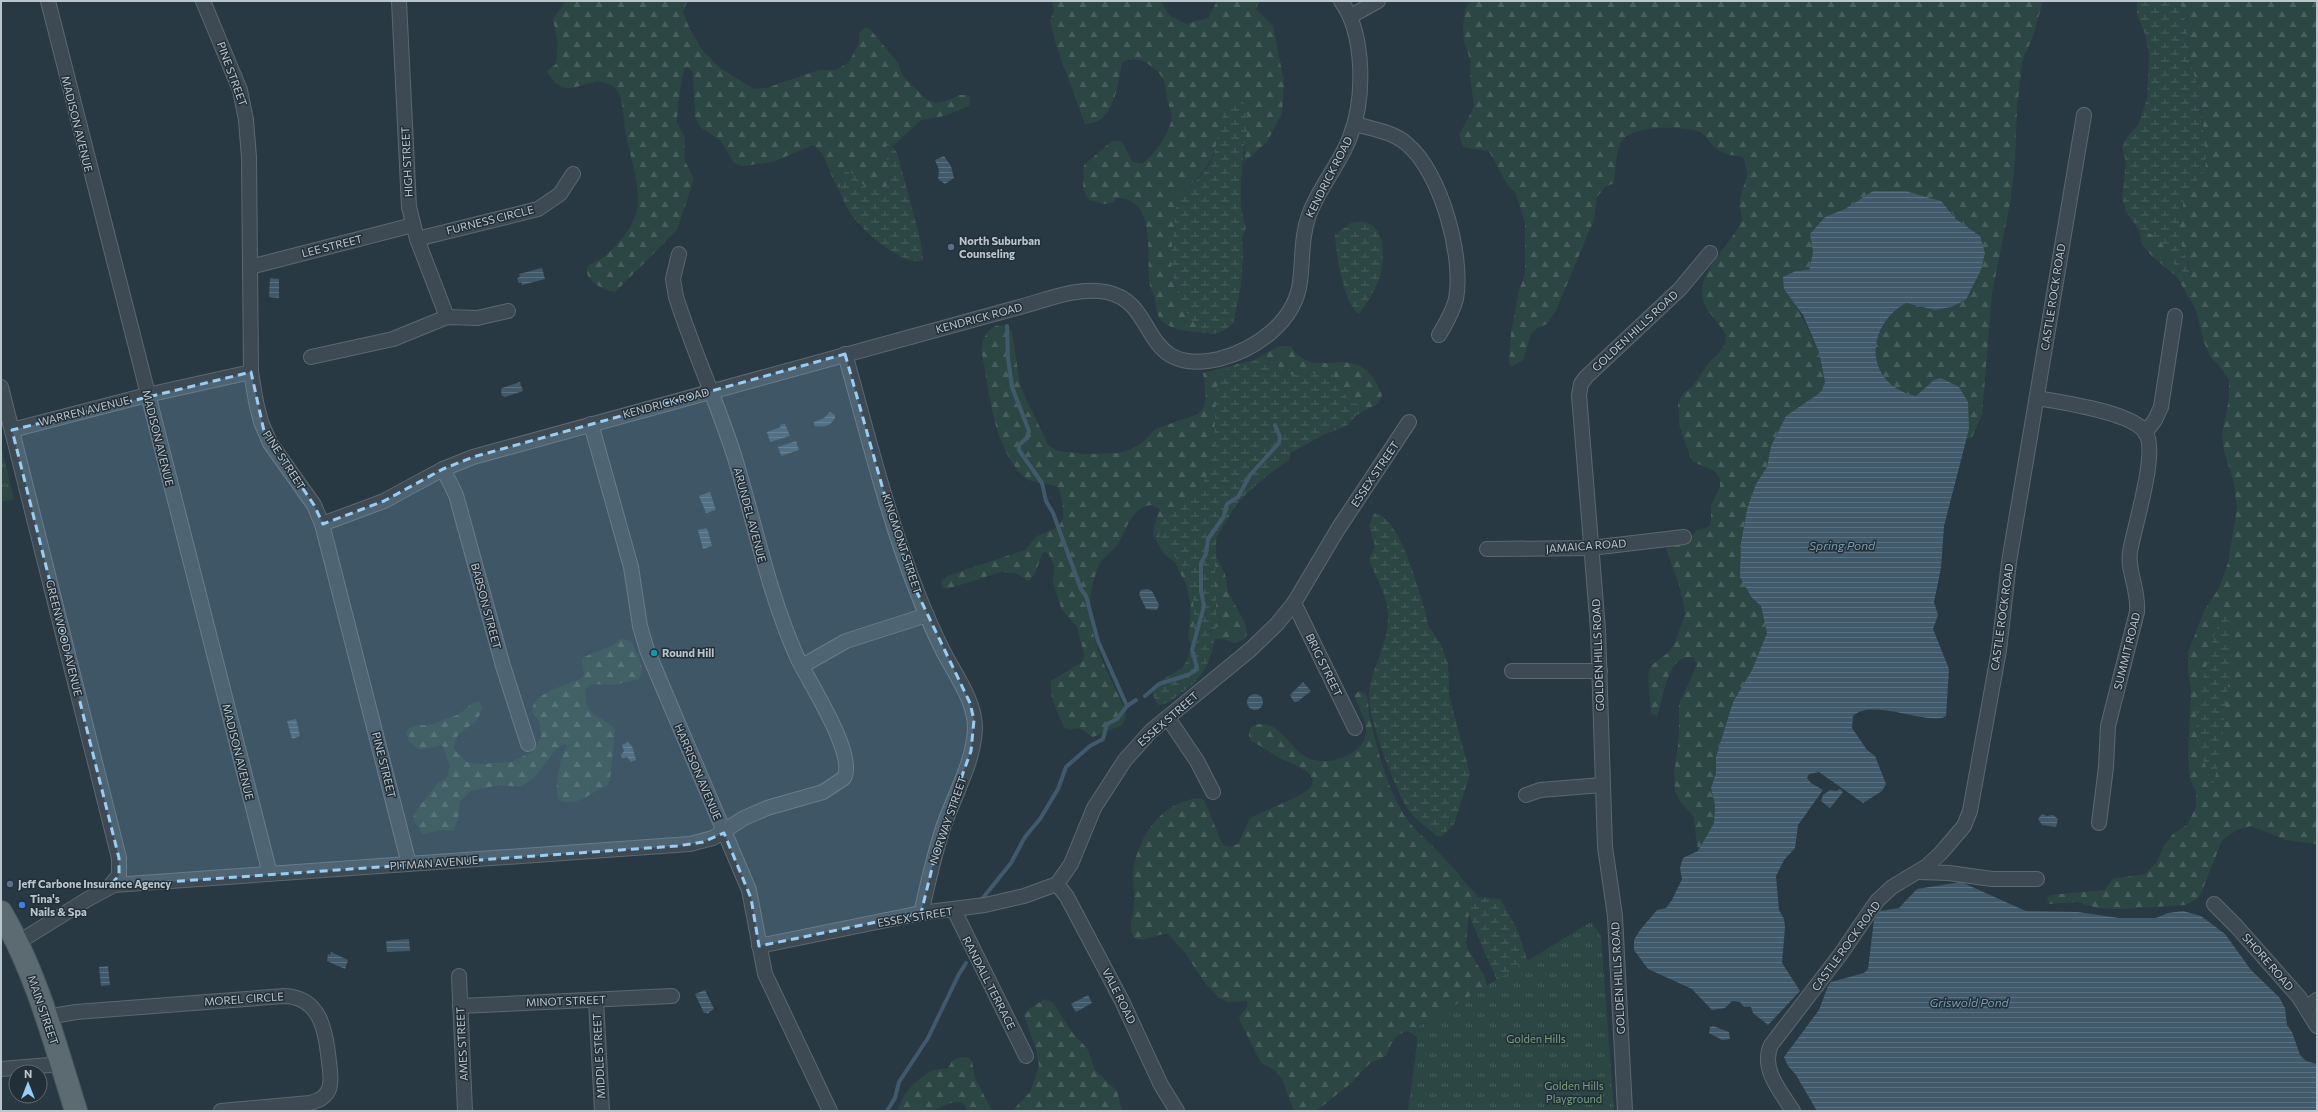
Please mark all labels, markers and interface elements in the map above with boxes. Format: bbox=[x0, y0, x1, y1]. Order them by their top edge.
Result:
street label: PINE STREET bbox=[215, 40, 250, 108]
street label: MADISON AVENUE bbox=[59, 74, 96, 173]
street label: HIGH STREET bbox=[398, 126, 415, 198]
street label: KENDRICK ROAD bbox=[1302, 134, 1355, 220]
street label: FURNESS CIRCLE bbox=[445, 202, 535, 237]
street label: LEE STREET bbox=[300, 232, 364, 259]
place label: North Suburban Counseling bbox=[959, 234, 1040, 260]
marker: North Suburban Counseling bbox=[946, 242, 956, 252]
street label: CASTLE ROCK ROAD bbox=[2038, 242, 2067, 351]
street label: GOLDEN HILLS ROAD bbox=[1589, 288, 1680, 374]
street label: KENDRICK ROAD bbox=[934, 300, 1024, 335]
street label: KENDRICK ROAD bbox=[621, 385, 711, 420]
street label: MADISON AVENUE bbox=[140, 388, 177, 487]
street label: WARREN AVENUE bbox=[37, 393, 131, 428]
street label: PINE STREET bbox=[261, 428, 308, 492]
street label: ESSEX STREET bbox=[1348, 438, 1401, 509]
street label: ARUNDEL AVENUE bbox=[732, 466, 769, 564]
street label: KINGMONT STREET bbox=[880, 492, 925, 596]
street label: JAMAICA ROAD bbox=[1545, 536, 1627, 556]
water label: Spring Pond bbox=[1809, 538, 1876, 552]
street label: BABSON STREET bbox=[469, 561, 504, 650]
street label: CASTLE ROCK ROAD bbox=[1988, 562, 2015, 671]
street label: GREENWOOD AVENUE bbox=[44, 578, 85, 698]
street label: GOLDEN HILLS ROAD bbox=[1589, 599, 1606, 711]
street label: SUMMIT ROAD bbox=[2111, 611, 2142, 691]
street label: BRIG STREET bbox=[1304, 631, 1345, 698]
place label: Round Hill bbox=[662, 646, 714, 659]
marker: Round Hill bbox=[649, 648, 659, 658]
street label: ESSEX STREET bbox=[1135, 689, 1201, 749]
street label: MADISON AVENUE bbox=[220, 702, 257, 801]
street label: HARRISON AVENUE bbox=[672, 722, 725, 822]
street label: PINE STREET bbox=[370, 730, 399, 799]
street label: NORWAY STREET bbox=[926, 774, 969, 865]
street label: PITMAN AVENUE bbox=[389, 853, 479, 872]
place label: Jeff Carbone Insurance Agency bbox=[18, 877, 171, 891]
marker: Jeff Carbone Insurance Agency bbox=[5, 879, 15, 889]
place label: Tina's Nails & Spa bbox=[30, 892, 87, 918]
street label: CASTLE ROCK ROAD bbox=[1809, 898, 1883, 993]
marker: Tina's Nails & Spa bbox=[17, 900, 27, 910]
street label: ESSEX STREET bbox=[876, 904, 954, 929]
street label: GOLDEN HILLS ROAD bbox=[1608, 922, 1627, 1034]
street label: SHORE ROAD bbox=[2240, 931, 2297, 993]
street label: RANDALL TERRACE bbox=[960, 934, 1019, 1032]
street label: VALE ROAD bbox=[1100, 966, 1139, 1026]
street label: MAIN STREET bbox=[26, 973, 61, 1046]
street label: MOREL CIRCLE bbox=[204, 989, 284, 1008]
street label: MINOT STREET bbox=[526, 993, 606, 1008]
water label: Griswold Pond bbox=[1929, 995, 2010, 1009]
street label: AMES STREET bbox=[453, 1007, 470, 1081]
street label: MIDDLE STREET bbox=[590, 1013, 607, 1099]
park label: Golden Hills bbox=[1506, 1032, 1566, 1045]
north arrow bbox=[8, 1064, 48, 1104]
text: N bbox=[24, 1067, 32, 1080]
park label: Golden Hills Playground bbox=[1544, 1079, 1604, 1105]

